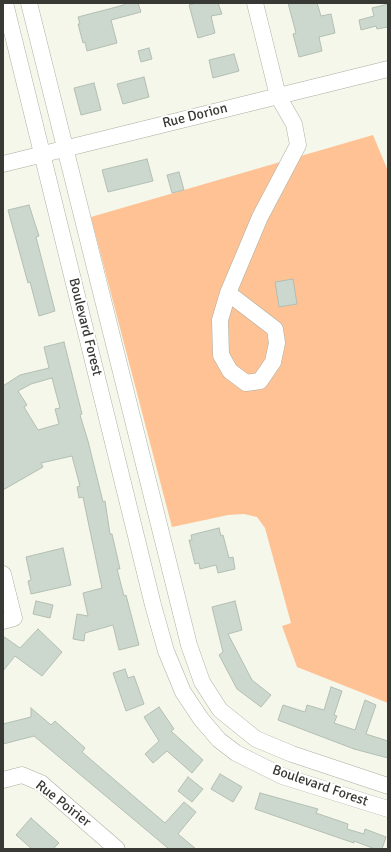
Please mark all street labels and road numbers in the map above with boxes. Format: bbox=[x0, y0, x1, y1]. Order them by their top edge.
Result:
street label: Rue Dorion bbox=[161, 100, 229, 132]
street label: Boulevard Forest bbox=[65, 276, 105, 378]
street label: Boulevard Forest bbox=[270, 762, 370, 810]
street label: Rue Poirier bbox=[32, 777, 94, 831]

